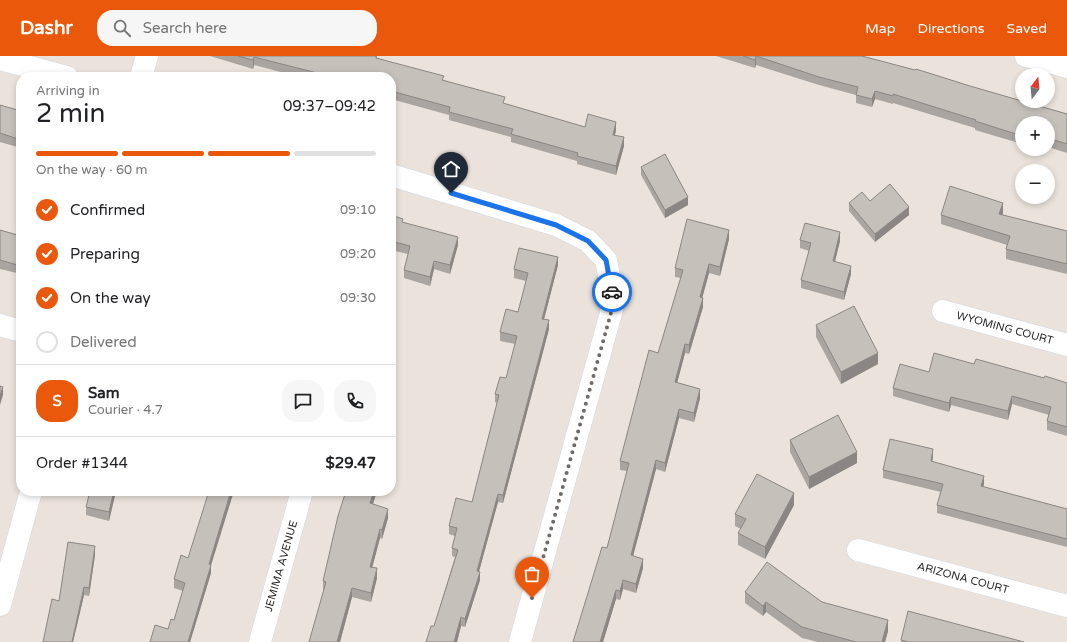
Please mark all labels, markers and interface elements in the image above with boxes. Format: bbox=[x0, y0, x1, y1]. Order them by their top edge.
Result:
search box bbox=[97, 10, 377, 46]
text: Dashr bbox=[20, 17, 73, 39]
icon: search bbox=[111, 17, 133, 39]
text: Search here bbox=[143, 19, 227, 37]
text: Map bbox=[865, 20, 896, 37]
text: Directions bbox=[918, 20, 985, 37]
text: Saved bbox=[1007, 20, 1047, 37]
north arrow bbox=[1015, 68, 1055, 108]
map controls bbox=[1015, 68, 1055, 204]
text: Arriving in bbox=[36, 83, 100, 99]
text: 09:37–09:42 bbox=[283, 97, 376, 115]
text: 2 min bbox=[36, 98, 105, 129]
button: + bbox=[1015, 116, 1055, 156]
pin bbox=[434, 152, 468, 193]
icon: home bbox=[440, 158, 462, 180]
text: On the way · 60 m bbox=[36, 162, 148, 178]
button: − bbox=[1015, 164, 1055, 204]
icon: check bbox=[36, 199, 58, 221]
text: Confirmed bbox=[70, 201, 145, 219]
text: 09:10 bbox=[340, 202, 376, 218]
icon: check bbox=[36, 243, 58, 265]
text: Preparing bbox=[70, 245, 140, 263]
text: 09:20 bbox=[340, 246, 376, 262]
courier bbox=[592, 272, 632, 312]
icon: car bbox=[601, 281, 623, 303]
icon: check bbox=[36, 287, 58, 309]
text: On the way bbox=[70, 289, 150, 307]
text: 09:30 bbox=[340, 290, 376, 306]
street label: WYOMING COURT bbox=[955, 309, 1055, 347]
text: Delivered bbox=[70, 333, 137, 351]
button: chat bbox=[282, 380, 324, 422]
button: phone bbox=[334, 380, 376, 422]
text: Sam bbox=[88, 384, 119, 402]
text: S bbox=[52, 392, 62, 410]
text: Courier · 4.7 bbox=[88, 402, 163, 418]
text: Order #1344 bbox=[36, 454, 128, 472]
text: $29.47 bbox=[325, 454, 376, 472]
street label: JEMIMA AVENUE bbox=[262, 519, 300, 613]
pin bbox=[515, 557, 549, 598]
street label: ARIZONA COURT bbox=[916, 560, 1010, 597]
icon: bag bbox=[521, 563, 543, 585]

